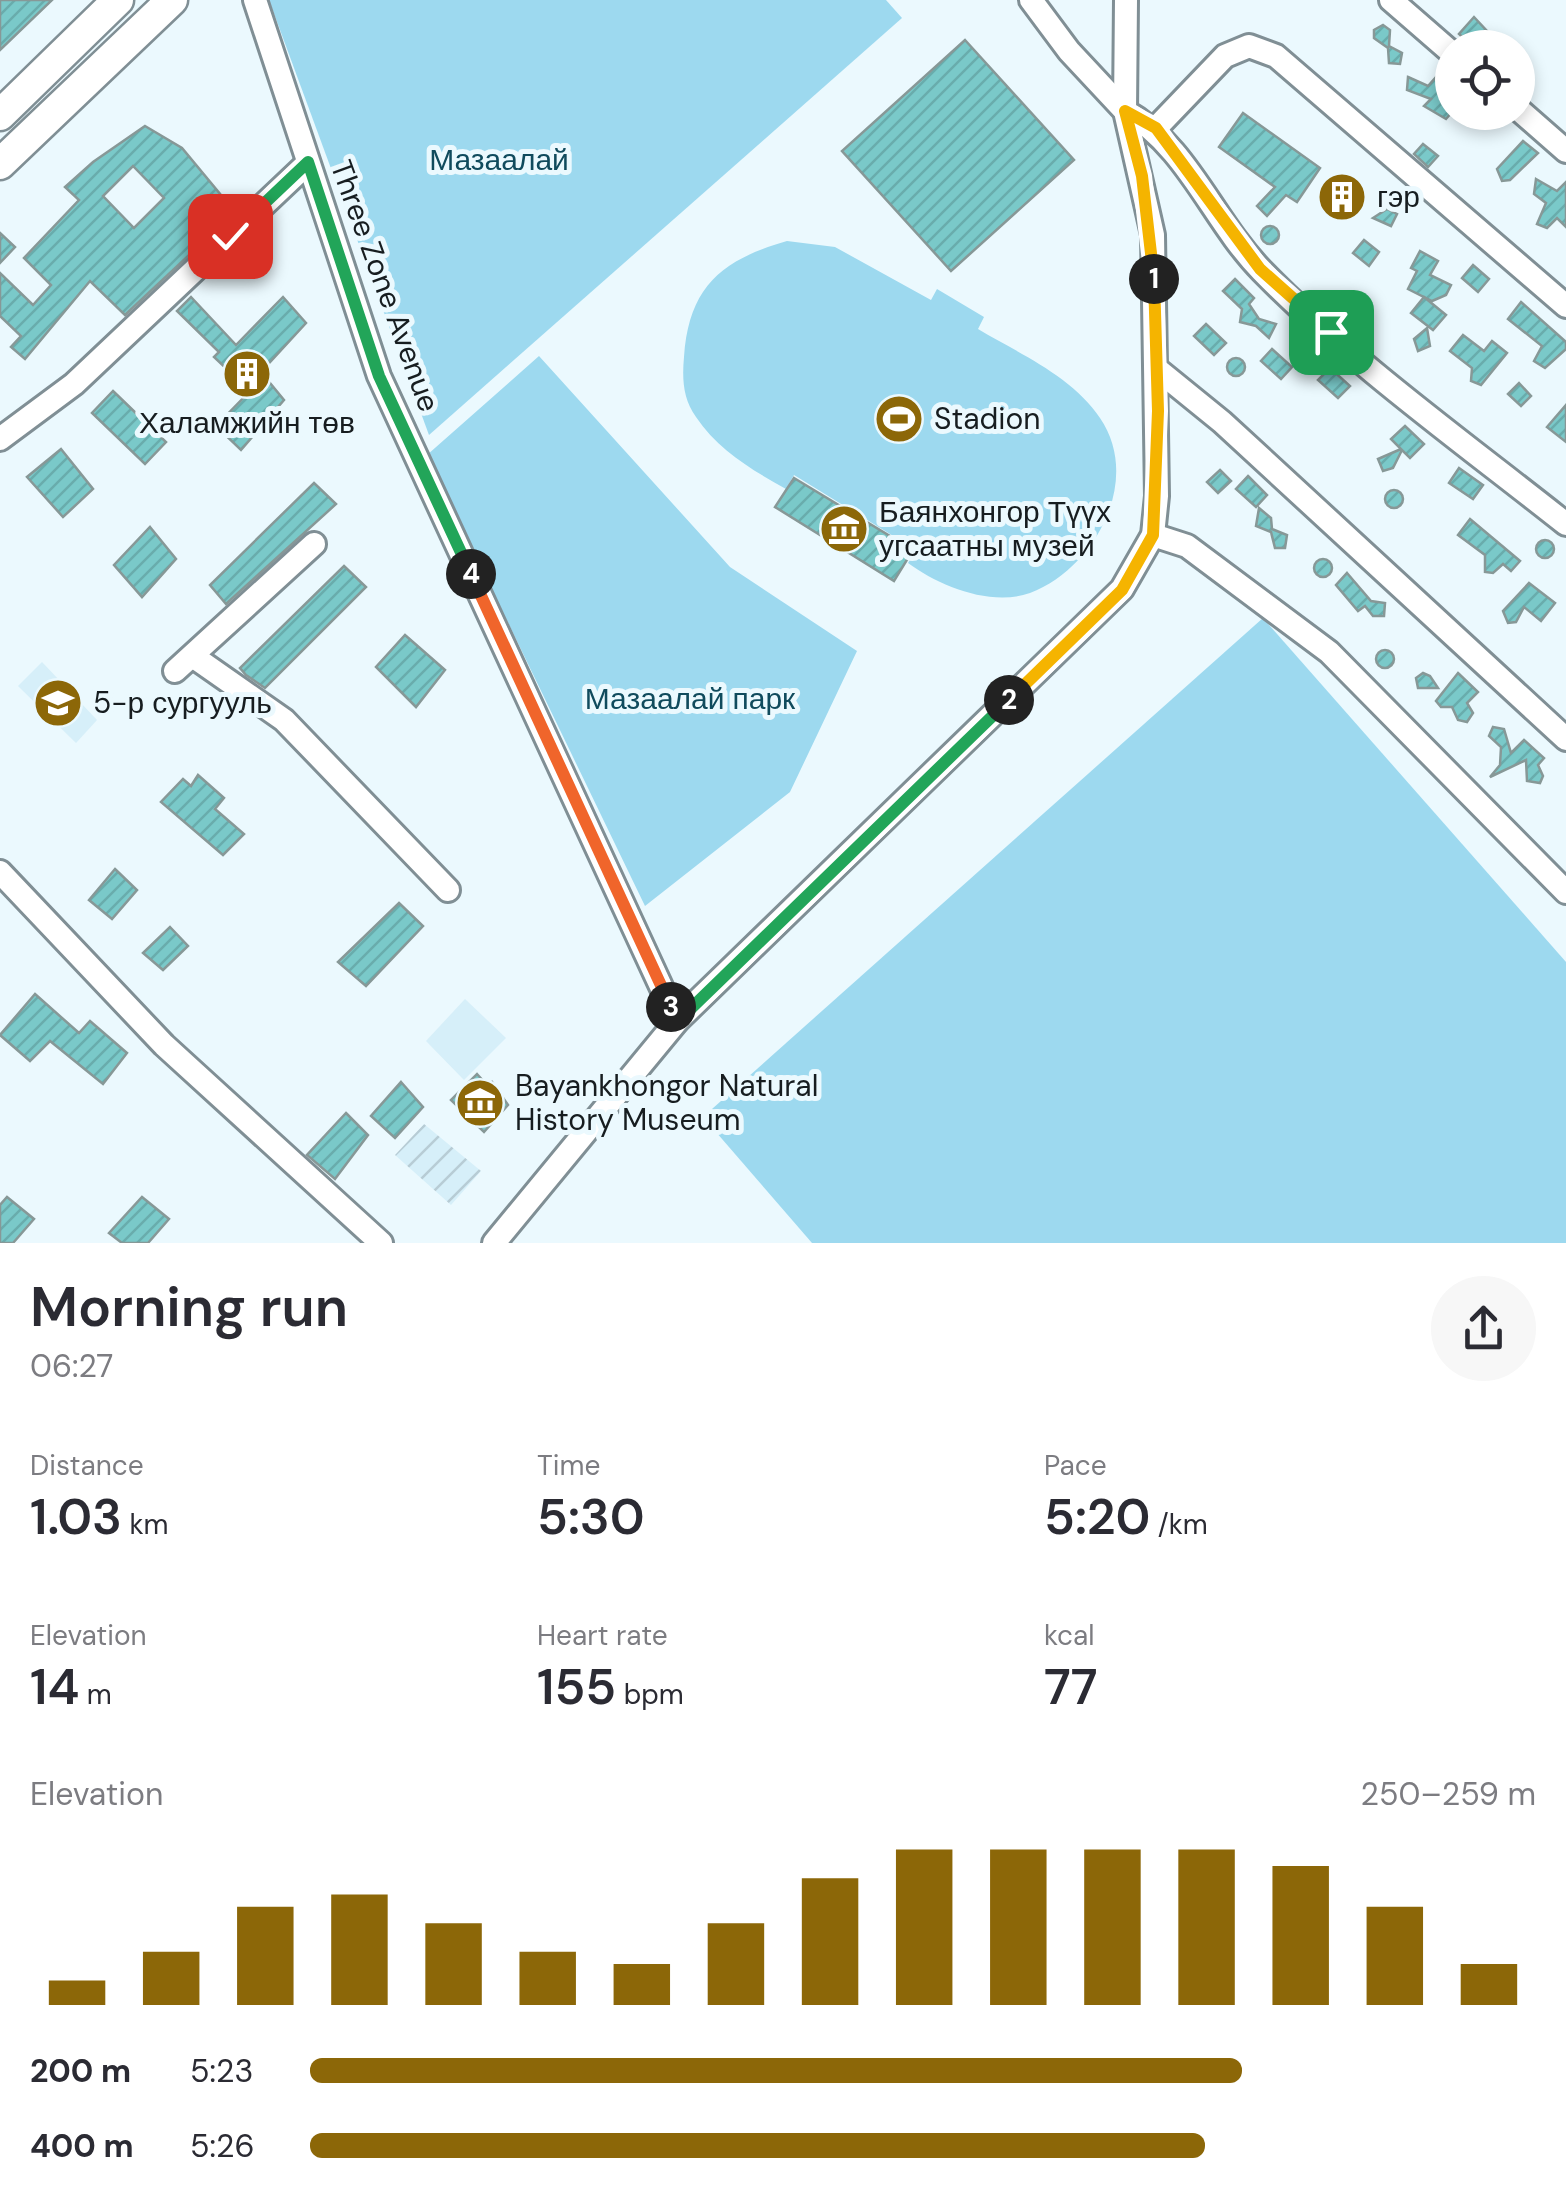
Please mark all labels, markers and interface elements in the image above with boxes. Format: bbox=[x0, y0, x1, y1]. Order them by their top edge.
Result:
map controls bbox=[1435, 30, 1535, 130]
button: locate bbox=[1435, 30, 1535, 130]
park label: Мазаалай bbox=[429, 140, 569, 179]
street label: Three Zone Avenue bbox=[322, 155, 449, 417]
building icon: гэр bbox=[1316, 171, 1368, 223]
place label: гэр bbox=[1377, 177, 1420, 216]
pin bbox=[188, 194, 273, 279]
icon: check bbox=[203, 209, 258, 264]
pin: 1 bbox=[1129, 254, 1179, 304]
text: 1 bbox=[1149, 260, 1159, 297]
pin bbox=[1289, 290, 1374, 375]
icon: arrive bbox=[1304, 305, 1359, 360]
building icon: Халамжийн төв bbox=[221, 348, 273, 400]
sports icon: Stadion bbox=[873, 393, 925, 445]
place label: Stadion bbox=[934, 399, 1041, 438]
place label: Халамжийн төв bbox=[139, 403, 355, 442]
place label: Баянхонгор Түүх угсаатны музей bbox=[879, 492, 1111, 565]
museum icon: Баянхонгор Түүх угсаатны музей bbox=[818, 503, 870, 555]
pin: 4 bbox=[446, 549, 496, 599]
text: 4 bbox=[462, 555, 480, 592]
pin: 2 bbox=[984, 675, 1034, 725]
school or university icon: 5-р сургууль bbox=[32, 677, 84, 729]
park label: Мазаалай парк bbox=[585, 679, 796, 718]
text: 2 bbox=[1001, 681, 1017, 718]
place label: 5-р сургууль bbox=[93, 683, 272, 722]
pin: 3 bbox=[646, 982, 696, 1032]
text: 3 bbox=[663, 988, 679, 1025]
place label: Bayankhongor Natural History Museum bbox=[515, 1066, 818, 1139]
museum icon: Bayankhongor Natural History Museum bbox=[454, 1077, 506, 1129]
text: Morning run bbox=[30, 1271, 348, 1343]
button: share bbox=[1431, 1276, 1536, 1381]
text: 06:27 bbox=[30, 1345, 113, 1387]
text: Distance bbox=[30, 1447, 144, 1484]
text: Time bbox=[537, 1447, 600, 1484]
text: Pace bbox=[1044, 1447, 1107, 1484]
text: 1.03 bbox=[30, 1484, 122, 1550]
text: 5:30 bbox=[537, 1484, 645, 1550]
text: 5:20 bbox=[1044, 1484, 1150, 1550]
text: km bbox=[122, 1506, 169, 1543]
text: /km bbox=[1150, 1506, 1208, 1543]
text: Elevation bbox=[30, 1617, 147, 1654]
text: Heart rate bbox=[537, 1617, 668, 1654]
text: kcal bbox=[1044, 1617, 1095, 1654]
text: 14 bbox=[30, 1654, 79, 1720]
text: 155 bbox=[537, 1654, 616, 1720]
text: 77 bbox=[1044, 1654, 1098, 1720]
text: m bbox=[79, 1676, 112, 1713]
text: bpm bbox=[616, 1676, 684, 1713]
text: Elevation bbox=[30, 1773, 163, 1815]
text: 250–259 m bbox=[1361, 1773, 1536, 1815]
text: 200 m bbox=[30, 2050, 131, 2092]
text: 5:23 bbox=[190, 2050, 253, 2092]
text: 400 m bbox=[30, 2125, 134, 2167]
text: 5:26 bbox=[190, 2125, 255, 2167]

